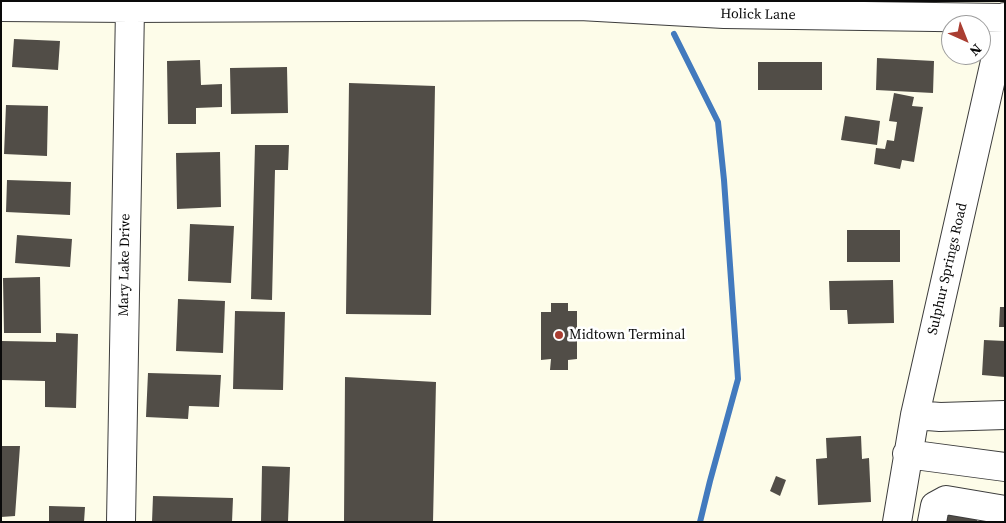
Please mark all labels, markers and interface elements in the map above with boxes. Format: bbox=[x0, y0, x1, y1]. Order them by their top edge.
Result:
street label: Holick Lane bbox=[720, 6, 796, 24]
north arrow bbox=[941, 15, 991, 65]
text: N bbox=[965, 39, 986, 61]
street label: Sulphur Springs Road bbox=[925, 201, 971, 337]
street label: Mary Lake Drive bbox=[116, 213, 134, 317]
place label: Midtown Terminal bbox=[569, 327, 686, 343]
marker: Midtown Terminal bbox=[553, 329, 565, 341]

